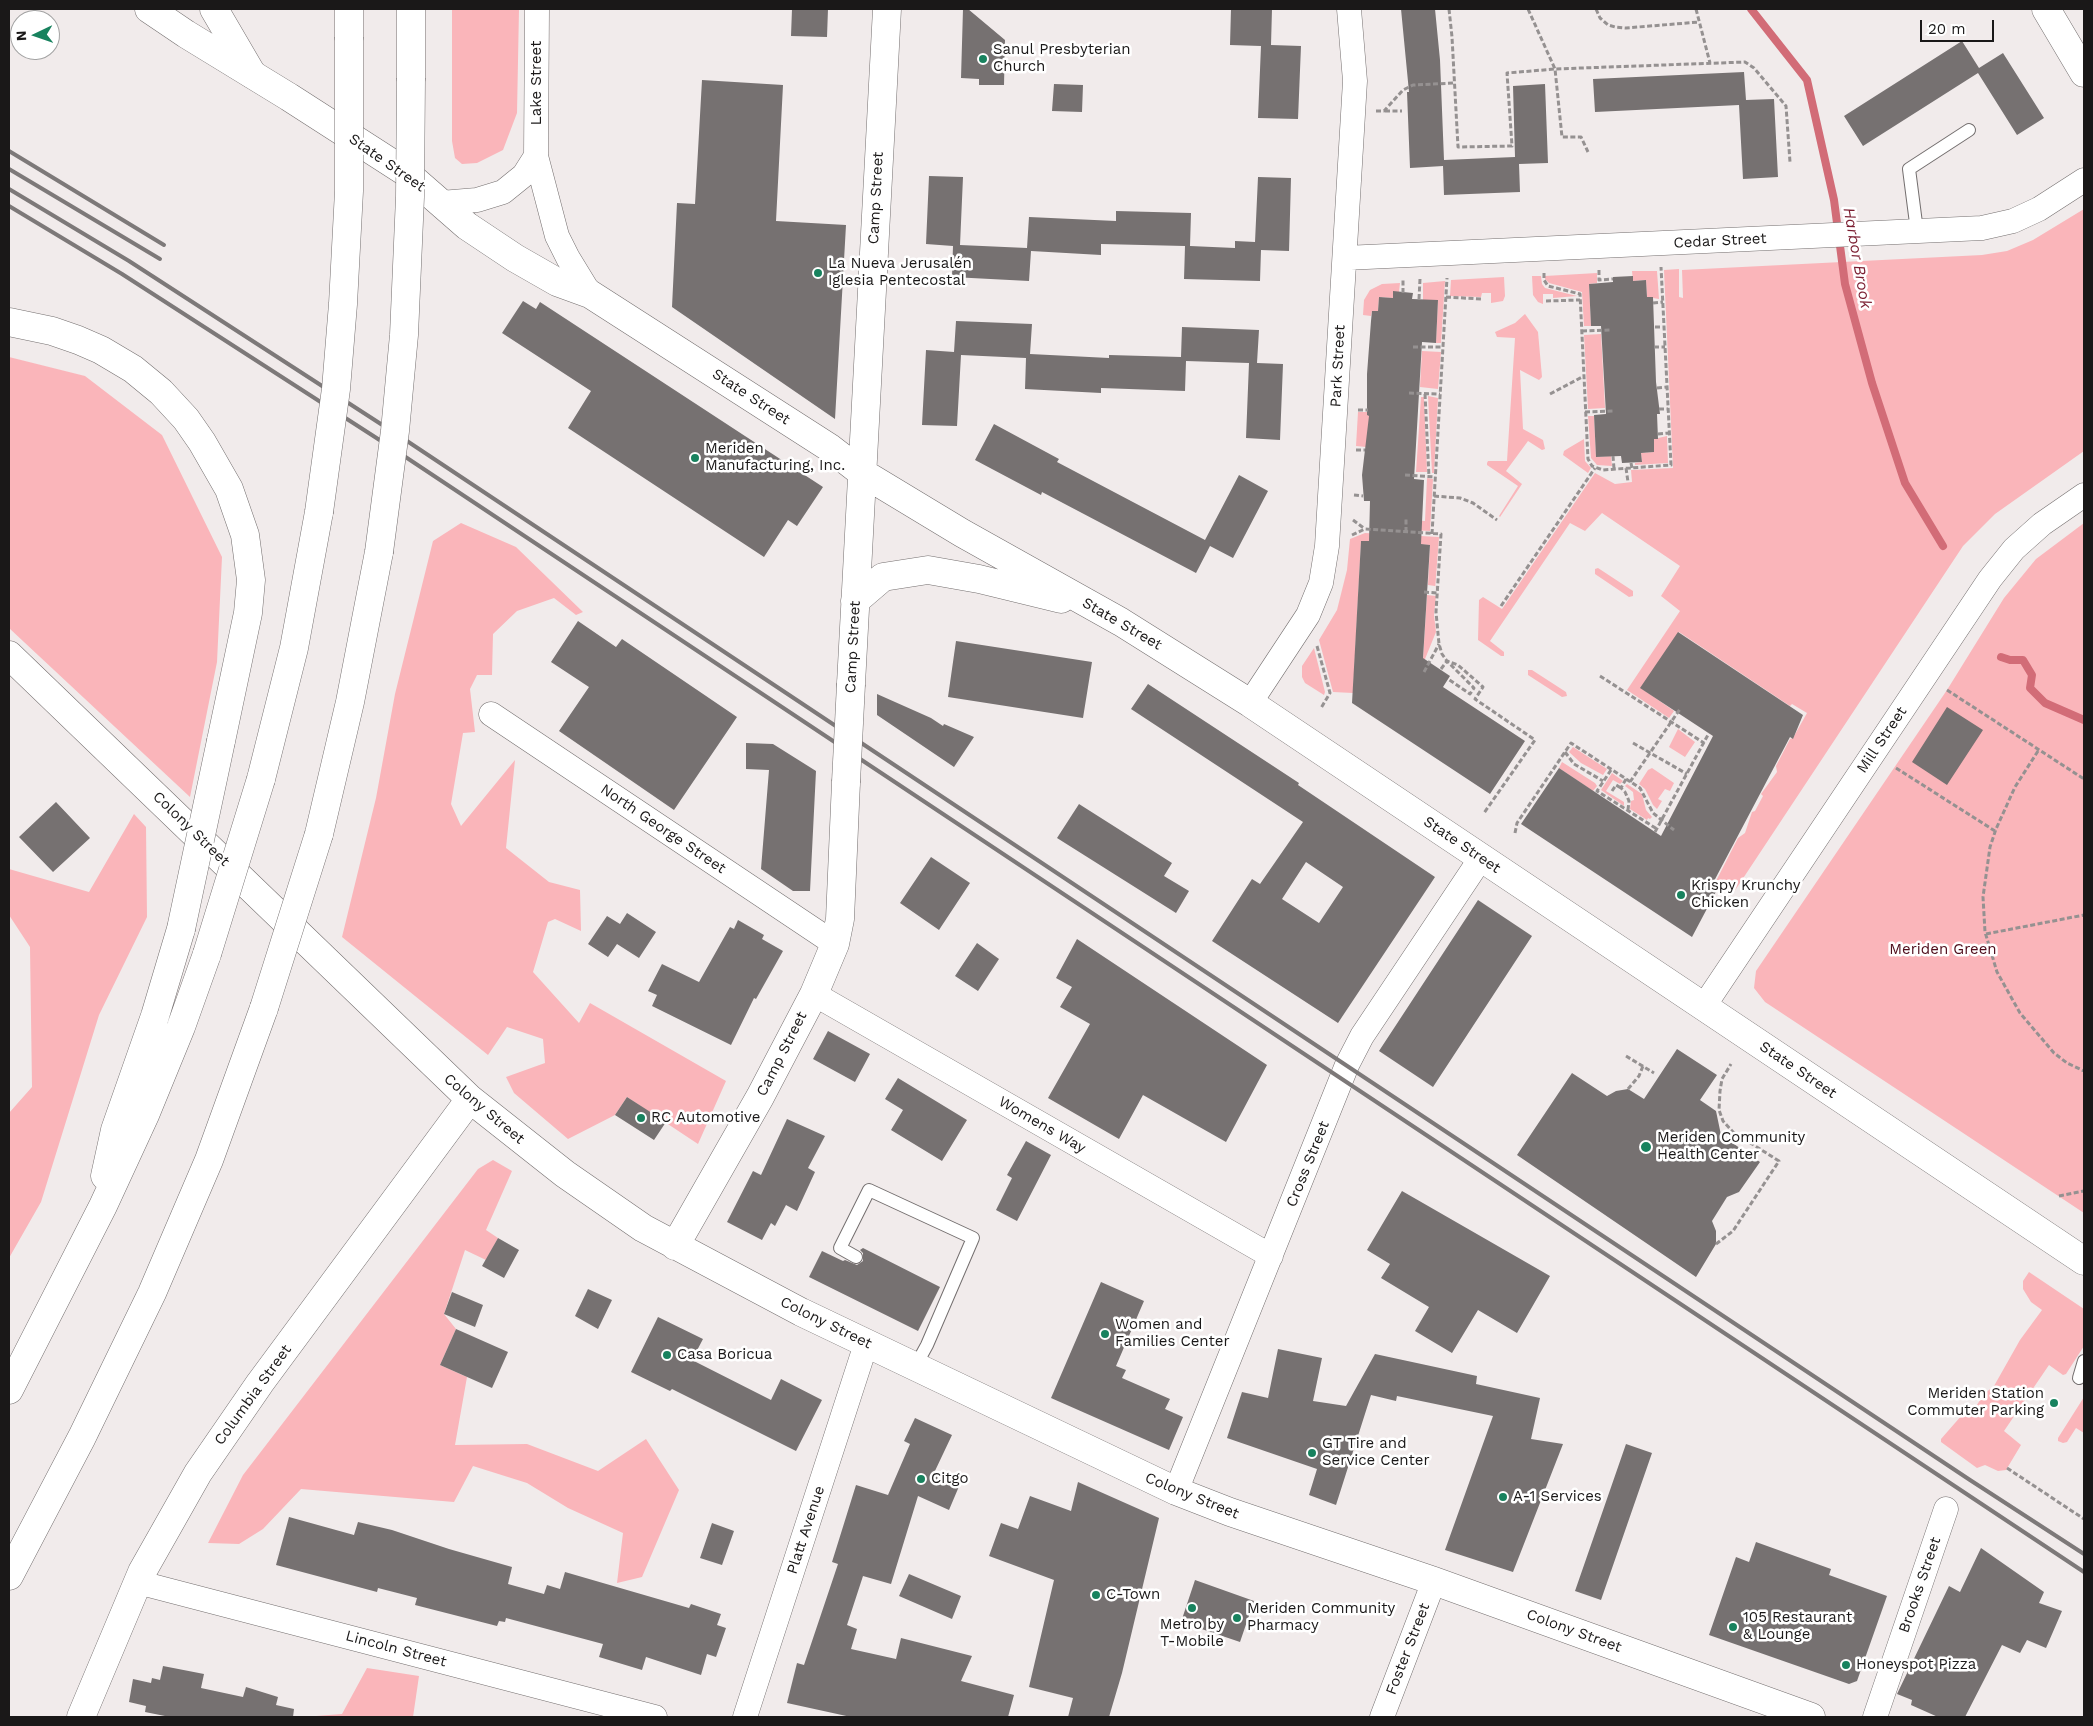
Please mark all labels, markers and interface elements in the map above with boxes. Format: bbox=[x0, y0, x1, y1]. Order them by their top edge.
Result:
north arrow bbox=[10, 10, 60, 60]
scale bar bbox=[1923, 10, 1997, 42]
text: 20 m bbox=[1928, 20, 1966, 38]
text: N bbox=[13, 30, 29, 41]
street label: Lake Street bbox=[528, 41, 546, 125]
place label: Sanul Presbyterian Church bbox=[993, 41, 1131, 76]
marker: Sanul Presbyterian Church bbox=[977, 53, 989, 65]
street label: State Street bbox=[345, 130, 429, 196]
street label: Camp Street bbox=[865, 151, 887, 245]
water label: Harbor Brook bbox=[1839, 206, 1875, 310]
street label: Cedar Street bbox=[1673, 230, 1767, 252]
place label: La Nueva Jerusalén Iglesia Pentecostal bbox=[828, 255, 972, 290]
marker: La Nueva Jerusalén Iglesia Pentecostal bbox=[812, 267, 824, 279]
street label: Park Street bbox=[1327, 324, 1349, 408]
street label: State Street bbox=[709, 365, 793, 429]
place label: Meriden Manufacturing, Inc. bbox=[705, 440, 845, 475]
marker: Meriden Manufacturing, Inc. bbox=[689, 452, 701, 464]
street label: State Street bbox=[1079, 594, 1165, 654]
street label: Camp Street bbox=[842, 600, 864, 694]
street label: Mill Street bbox=[1853, 703, 1911, 777]
street label: North George Street bbox=[597, 780, 729, 878]
street label: Colony Street bbox=[149, 788, 233, 870]
street label: State Street bbox=[1420, 813, 1504, 877]
place label: Krispy Krunchy Chicken bbox=[1691, 877, 1801, 912]
marker: Krispy Krunchy Chicken bbox=[1675, 889, 1687, 901]
park label: Meriden Green bbox=[1889, 941, 1997, 959]
street label: Camp Street bbox=[753, 1009, 811, 1099]
street label: State Street bbox=[1756, 1038, 1840, 1102]
street label: Colony Street bbox=[440, 1070, 528, 1148]
street label: Womens Way bbox=[995, 1093, 1089, 1157]
place label: RC Automotive bbox=[651, 1109, 760, 1127]
marker: RC Automotive bbox=[635, 1112, 647, 1124]
street label: Cross Street bbox=[1283, 1118, 1333, 1210]
place label: Meriden Community Health Center bbox=[1657, 1129, 1805, 1164]
marker: Meriden Community Health Center bbox=[1639, 1140, 1653, 1154]
street label: Colony Street bbox=[777, 1293, 875, 1353]
place label: Women and Families Center bbox=[1115, 1316, 1230, 1351]
marker: Women and Families Center bbox=[1099, 1328, 1111, 1340]
street label: Columbia Street bbox=[211, 1341, 295, 1449]
place label: Casa Boricua bbox=[677, 1346, 772, 1364]
marker: Casa Boricua bbox=[661, 1349, 673, 1361]
place label: Meriden Station Commuter Parking bbox=[1907, 1385, 2044, 1420]
marker: Meriden Station Commuter Parking bbox=[2048, 1397, 2060, 1409]
place label: GT Tire and Service Center bbox=[1322, 1435, 1430, 1470]
marker: GT Tire and Service Center bbox=[1306, 1447, 1318, 1459]
street label: Colony Street bbox=[1142, 1469, 1242, 1523]
place label: Citgo bbox=[931, 1470, 969, 1488]
marker: Citgo bbox=[915, 1473, 927, 1485]
street label: Platt Avenue bbox=[783, 1484, 829, 1576]
place label: A-1 Services bbox=[1513, 1488, 1602, 1506]
marker: A-1 Services bbox=[1497, 1491, 1509, 1503]
street label: Brooks Street bbox=[1895, 1535, 1945, 1635]
place label: C-Town bbox=[1106, 1586, 1160, 1604]
marker: C-Town bbox=[1090, 1589, 1102, 1601]
place label: Meriden Community Pharmacy bbox=[1247, 1600, 1395, 1635]
street label: Foster Street bbox=[1382, 1601, 1434, 1697]
marker: Metro by T-Mobile bbox=[1186, 1602, 1198, 1614]
street label: Colony Street bbox=[1524, 1605, 1624, 1657]
place label: 105 Restaurant & Lounge bbox=[1743, 1609, 1852, 1644]
marker: Meriden Community Pharmacy bbox=[1231, 1612, 1243, 1624]
place label: Metro by T-Mobile bbox=[1160, 1616, 1224, 1651]
marker: 105 Restaurant & Lounge bbox=[1727, 1621, 1739, 1633]
street label: Lincoln Street bbox=[344, 1627, 448, 1671]
place label: Honeyspot Pizza bbox=[1856, 1656, 1976, 1674]
marker: Honeyspot Pizza bbox=[1840, 1659, 1852, 1671]

